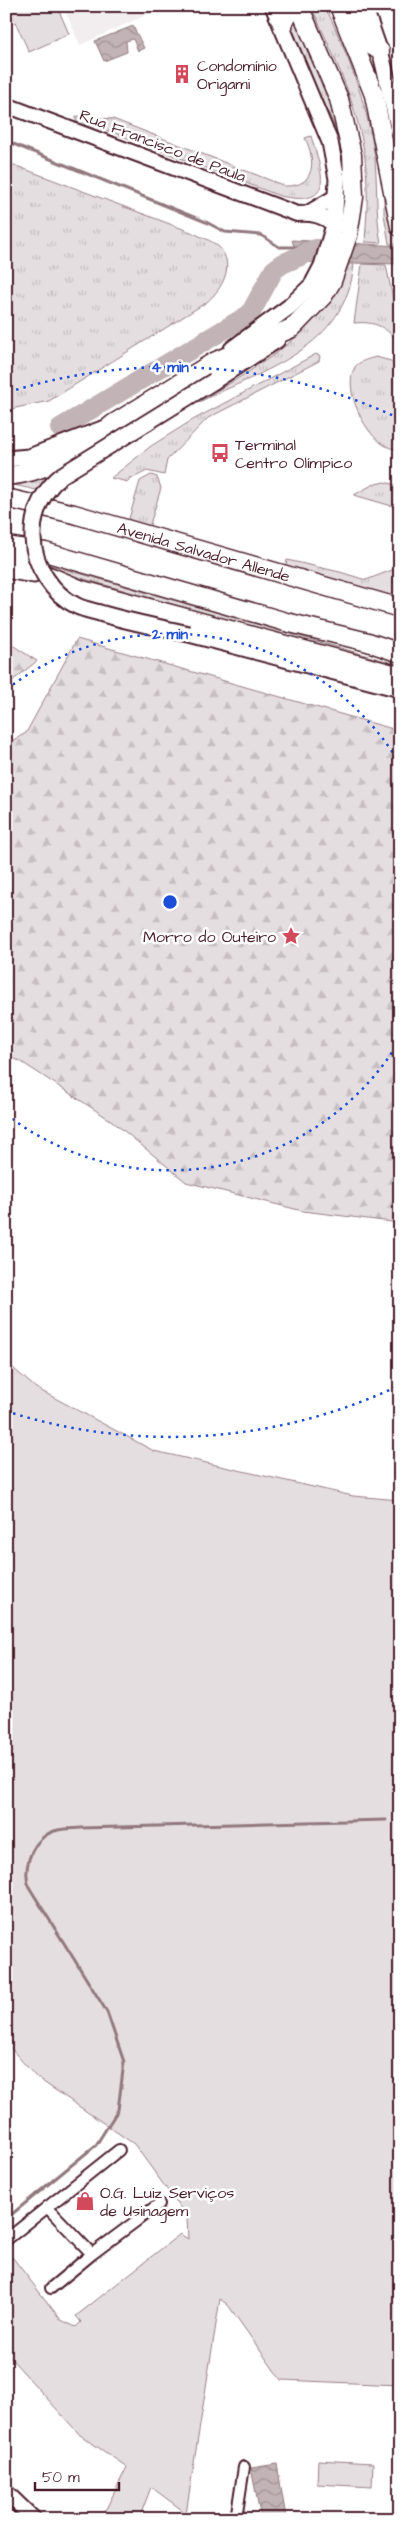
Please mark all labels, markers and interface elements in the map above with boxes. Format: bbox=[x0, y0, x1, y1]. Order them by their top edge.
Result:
place label: Condomínio Origami bbox=[197, 55, 277, 96]
building icon: Condomínio Origami bbox=[171, 63, 193, 85]
street label: Rua Francisco de Paula bbox=[76, 104, 249, 188]
text: 4 min bbox=[151, 357, 189, 378]
place label: Terminal Centro Olímpico bbox=[235, 434, 352, 474]
bus stop icon: Terminal Centro Olímpico bbox=[209, 442, 231, 464]
street label: Avenida Salvador Allende bbox=[115, 517, 293, 588]
text: 2 min bbox=[151, 624, 189, 645]
centre of rings bbox=[161, 893, 179, 911]
place icon: Morro do Outeiro bbox=[280, 925, 302, 947]
place label: Morro do Outeiro bbox=[143, 926, 276, 948]
place label: O.G. Luiz Serviços de Usinagem bbox=[100, 2182, 234, 2223]
shop icon: O.G. Luiz Serviços de Usinagem bbox=[74, 2190, 96, 2212]
scale bar bbox=[35, 2460, 119, 2492]
text: 50 m bbox=[42, 2467, 80, 2488]

